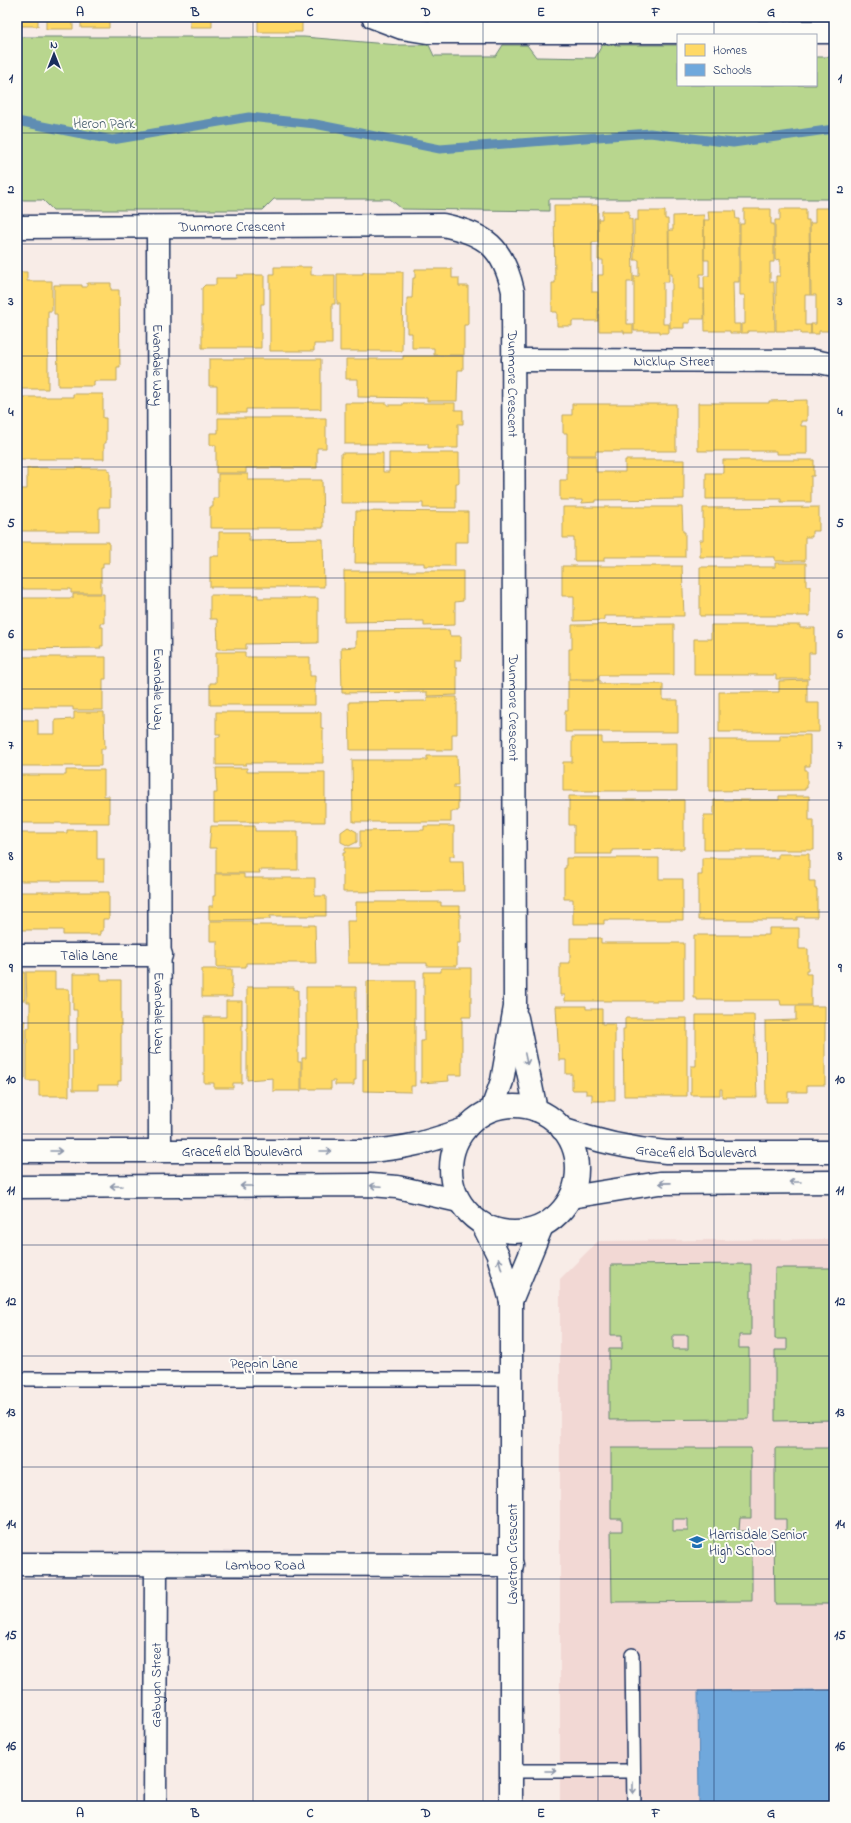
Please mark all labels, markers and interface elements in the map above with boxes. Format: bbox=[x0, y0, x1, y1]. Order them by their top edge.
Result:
text: A bbox=[76, 3, 84, 22]
text: B bbox=[190, 3, 200, 22]
text: C bbox=[306, 3, 314, 22]
text: D bbox=[420, 3, 431, 22]
text: E bbox=[537, 3, 545, 22]
text: F bbox=[651, 3, 661, 22]
text: G bbox=[767, 3, 775, 22]
north arrow bbox=[34, 34, 74, 74]
legend bbox=[677, 34, 817, 86]
text: N bbox=[50, 37, 58, 53]
text: Homes bbox=[713, 42, 747, 60]
text: Schools bbox=[713, 62, 752, 80]
text: 1 bbox=[9, 69, 14, 88]
text: 1 bbox=[838, 69, 843, 88]
park label: Heron Park bbox=[73, 114, 136, 135]
text: 2 bbox=[7, 180, 15, 199]
text: 2 bbox=[836, 180, 844, 199]
street label: Dunmore Crescent bbox=[177, 217, 286, 238]
text: 3 bbox=[7, 292, 14, 311]
text: 3 bbox=[836, 292, 843, 311]
street label: Evandale Way bbox=[145, 324, 167, 406]
street label: Dunmore Crescent bbox=[501, 329, 522, 438]
street label: Nicklup Street bbox=[633, 351, 715, 373]
text: 4 bbox=[7, 403, 14, 422]
text: 4 bbox=[836, 403, 843, 422]
text: 5 bbox=[7, 514, 15, 533]
text: 5 bbox=[836, 514, 844, 533]
text: 6 bbox=[7, 625, 14, 644]
text: 6 bbox=[836, 625, 843, 644]
street label: Evandale Way bbox=[146, 648, 168, 730]
street label: Dunmore Crescent bbox=[502, 653, 523, 762]
text: 7 bbox=[8, 736, 14, 755]
text: 7 bbox=[837, 736, 843, 755]
text: 8 bbox=[8, 847, 14, 866]
text: 8 bbox=[837, 847, 843, 866]
street label: Talia Lane bbox=[60, 946, 118, 967]
text: 9 bbox=[8, 959, 14, 978]
text: 9 bbox=[837, 959, 843, 978]
street label: Evandale Way bbox=[147, 972, 169, 1054]
one-way arrow bbox=[522, 1052, 530, 1065]
text: 10 bbox=[6, 1070, 16, 1089]
text: 10 bbox=[835, 1070, 845, 1089]
street label: Gracefield Boulevard bbox=[634, 1139, 757, 1164]
street label: Gracefield Boulevard bbox=[182, 1142, 303, 1163]
one-way arrow bbox=[49, 1147, 62, 1155]
one-way arrow bbox=[319, 1147, 332, 1155]
one-way arrow bbox=[789, 1178, 802, 1186]
one-way arrow bbox=[659, 1179, 672, 1187]
text: 11 bbox=[7, 1181, 16, 1200]
text: 11 bbox=[836, 1181, 845, 1200]
one-way arrow bbox=[110, 1182, 123, 1190]
one-way arrow bbox=[240, 1182, 253, 1190]
one-way arrow bbox=[370, 1182, 383, 1189]
one-way arrow bbox=[496, 1258, 503, 1271]
text: 12 bbox=[6, 1292, 17, 1311]
text: 12 bbox=[835, 1292, 846, 1311]
street label: Peppin Lane bbox=[230, 1354, 299, 1375]
text: 13 bbox=[6, 1403, 16, 1422]
text: 13 bbox=[835, 1403, 845, 1422]
street label: Laverton Crescent bbox=[503, 1503, 524, 1605]
text: 14 bbox=[6, 1515, 16, 1534]
text: 14 bbox=[835, 1515, 845, 1534]
place label: Harrisdale Senior High School bbox=[709, 1525, 808, 1563]
school or university icon: Harrisdale Senior High School bbox=[688, 1533, 706, 1551]
street label: Lamboo Road bbox=[225, 1555, 305, 1577]
text: 15 bbox=[5, 1626, 17, 1645]
text: 15 bbox=[834, 1626, 846, 1645]
street label: Gabyon Street bbox=[146, 1642, 168, 1728]
text: 16 bbox=[6, 1737, 16, 1756]
text: 16 bbox=[835, 1737, 845, 1756]
one-way arrow bbox=[544, 1767, 557, 1775]
one-way arrow bbox=[629, 1781, 637, 1794]
text: A bbox=[76, 1804, 84, 1823]
text: B bbox=[190, 1804, 200, 1823]
text: C bbox=[306, 1804, 314, 1823]
text: D bbox=[420, 1804, 431, 1823]
text: E bbox=[537, 1804, 545, 1823]
text: F bbox=[651, 1804, 661, 1823]
text: G bbox=[767, 1804, 775, 1823]

